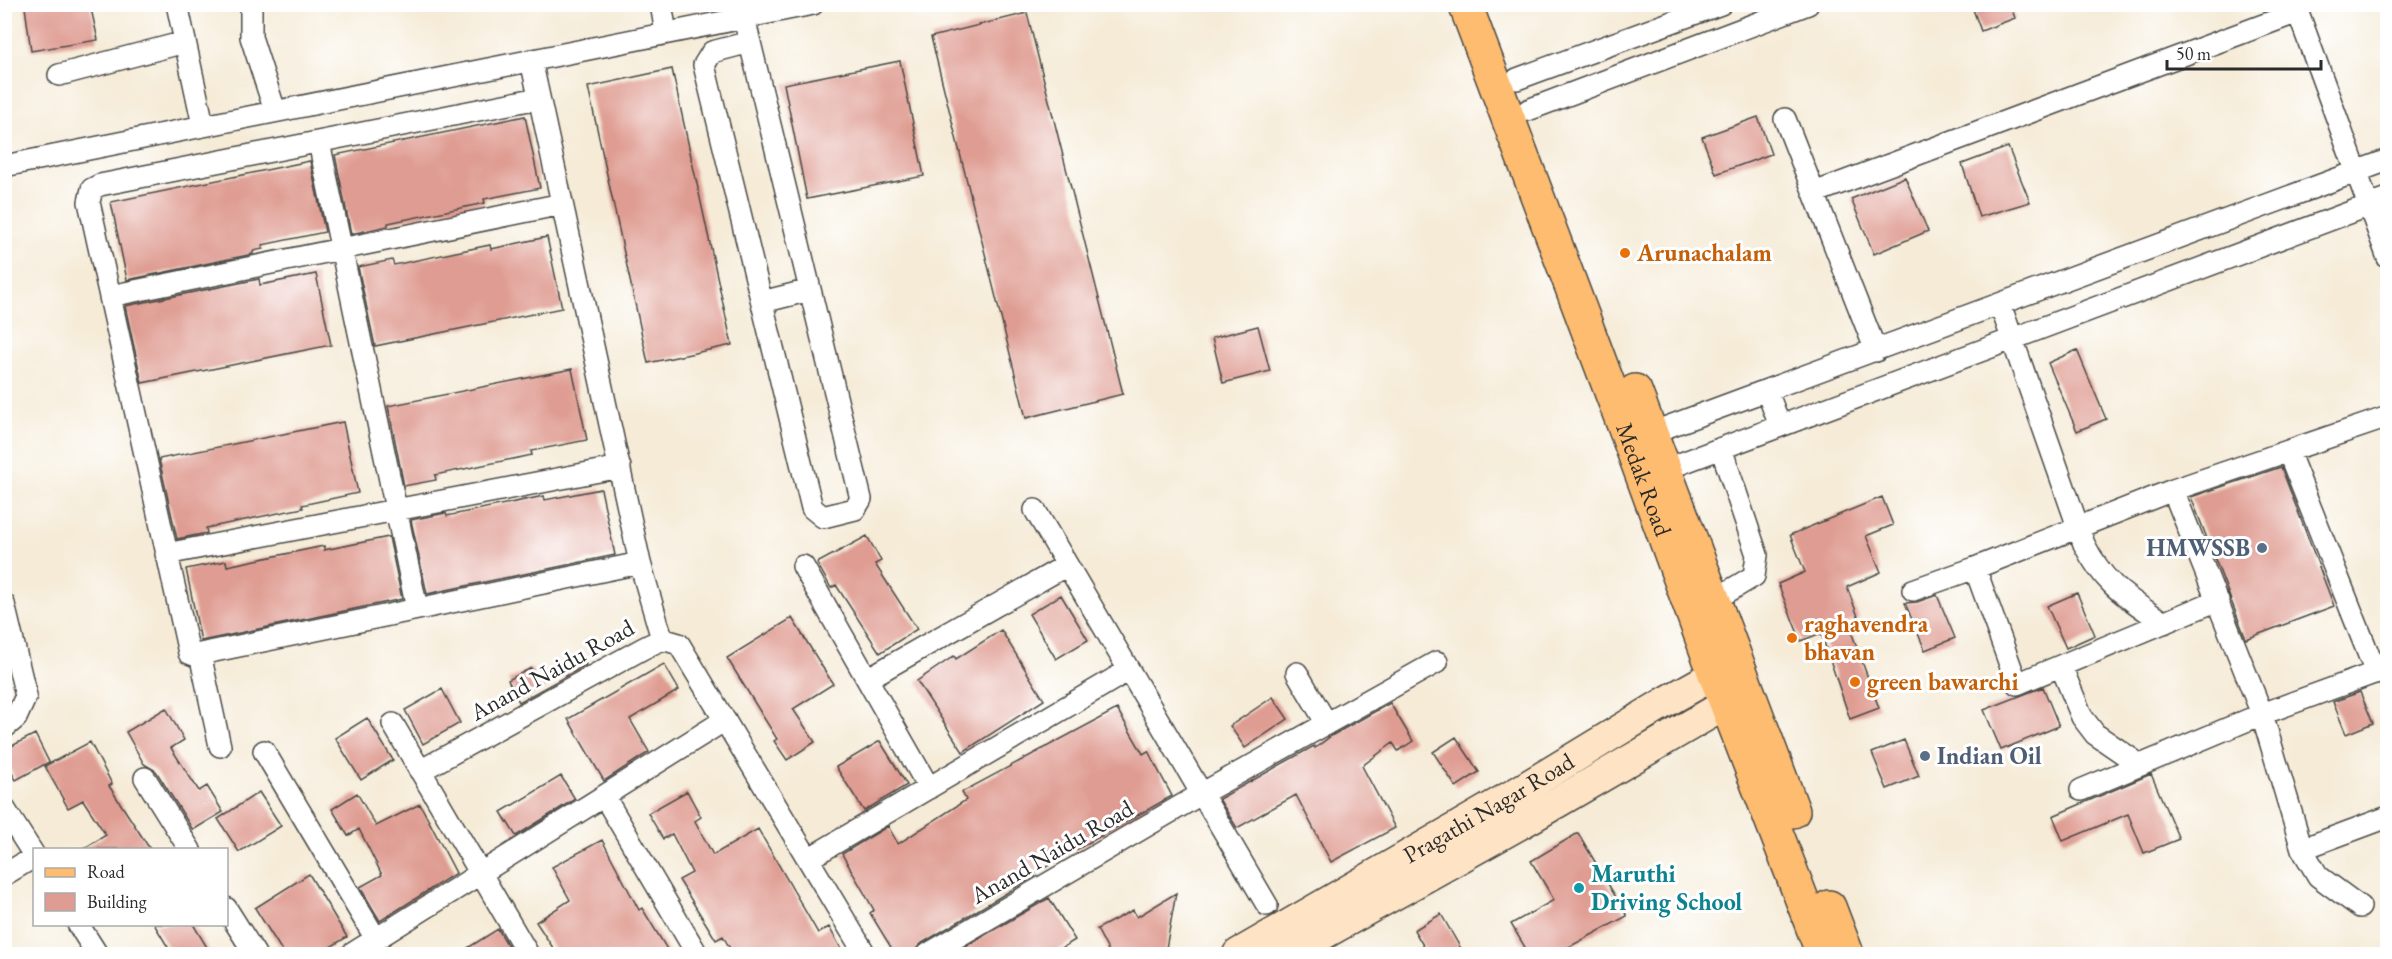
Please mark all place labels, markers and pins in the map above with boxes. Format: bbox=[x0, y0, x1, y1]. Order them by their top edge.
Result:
place label: Arunachalam bbox=[1636, 237, 1772, 268]
marker: Arunachalam bbox=[1618, 246, 1632, 260]
place label: HMWSSB bbox=[2146, 532, 2250, 563]
marker: HMWSSB bbox=[2255, 541, 2269, 555]
place label: raghavendra bhavan bbox=[1804, 608, 1929, 667]
marker: raghavendra bhavan bbox=[1785, 631, 1799, 645]
place label: green bawarchi bbox=[1867, 666, 2019, 698]
marker: green bawarchi bbox=[1848, 675, 1862, 689]
place label: Indian Oil bbox=[1937, 740, 2042, 771]
marker: Indian Oil bbox=[1918, 749, 1932, 763]
place label: Maruthi Driving School bbox=[1591, 858, 1742, 918]
marker: Maruthi Driving School bbox=[1572, 881, 1586, 895]

